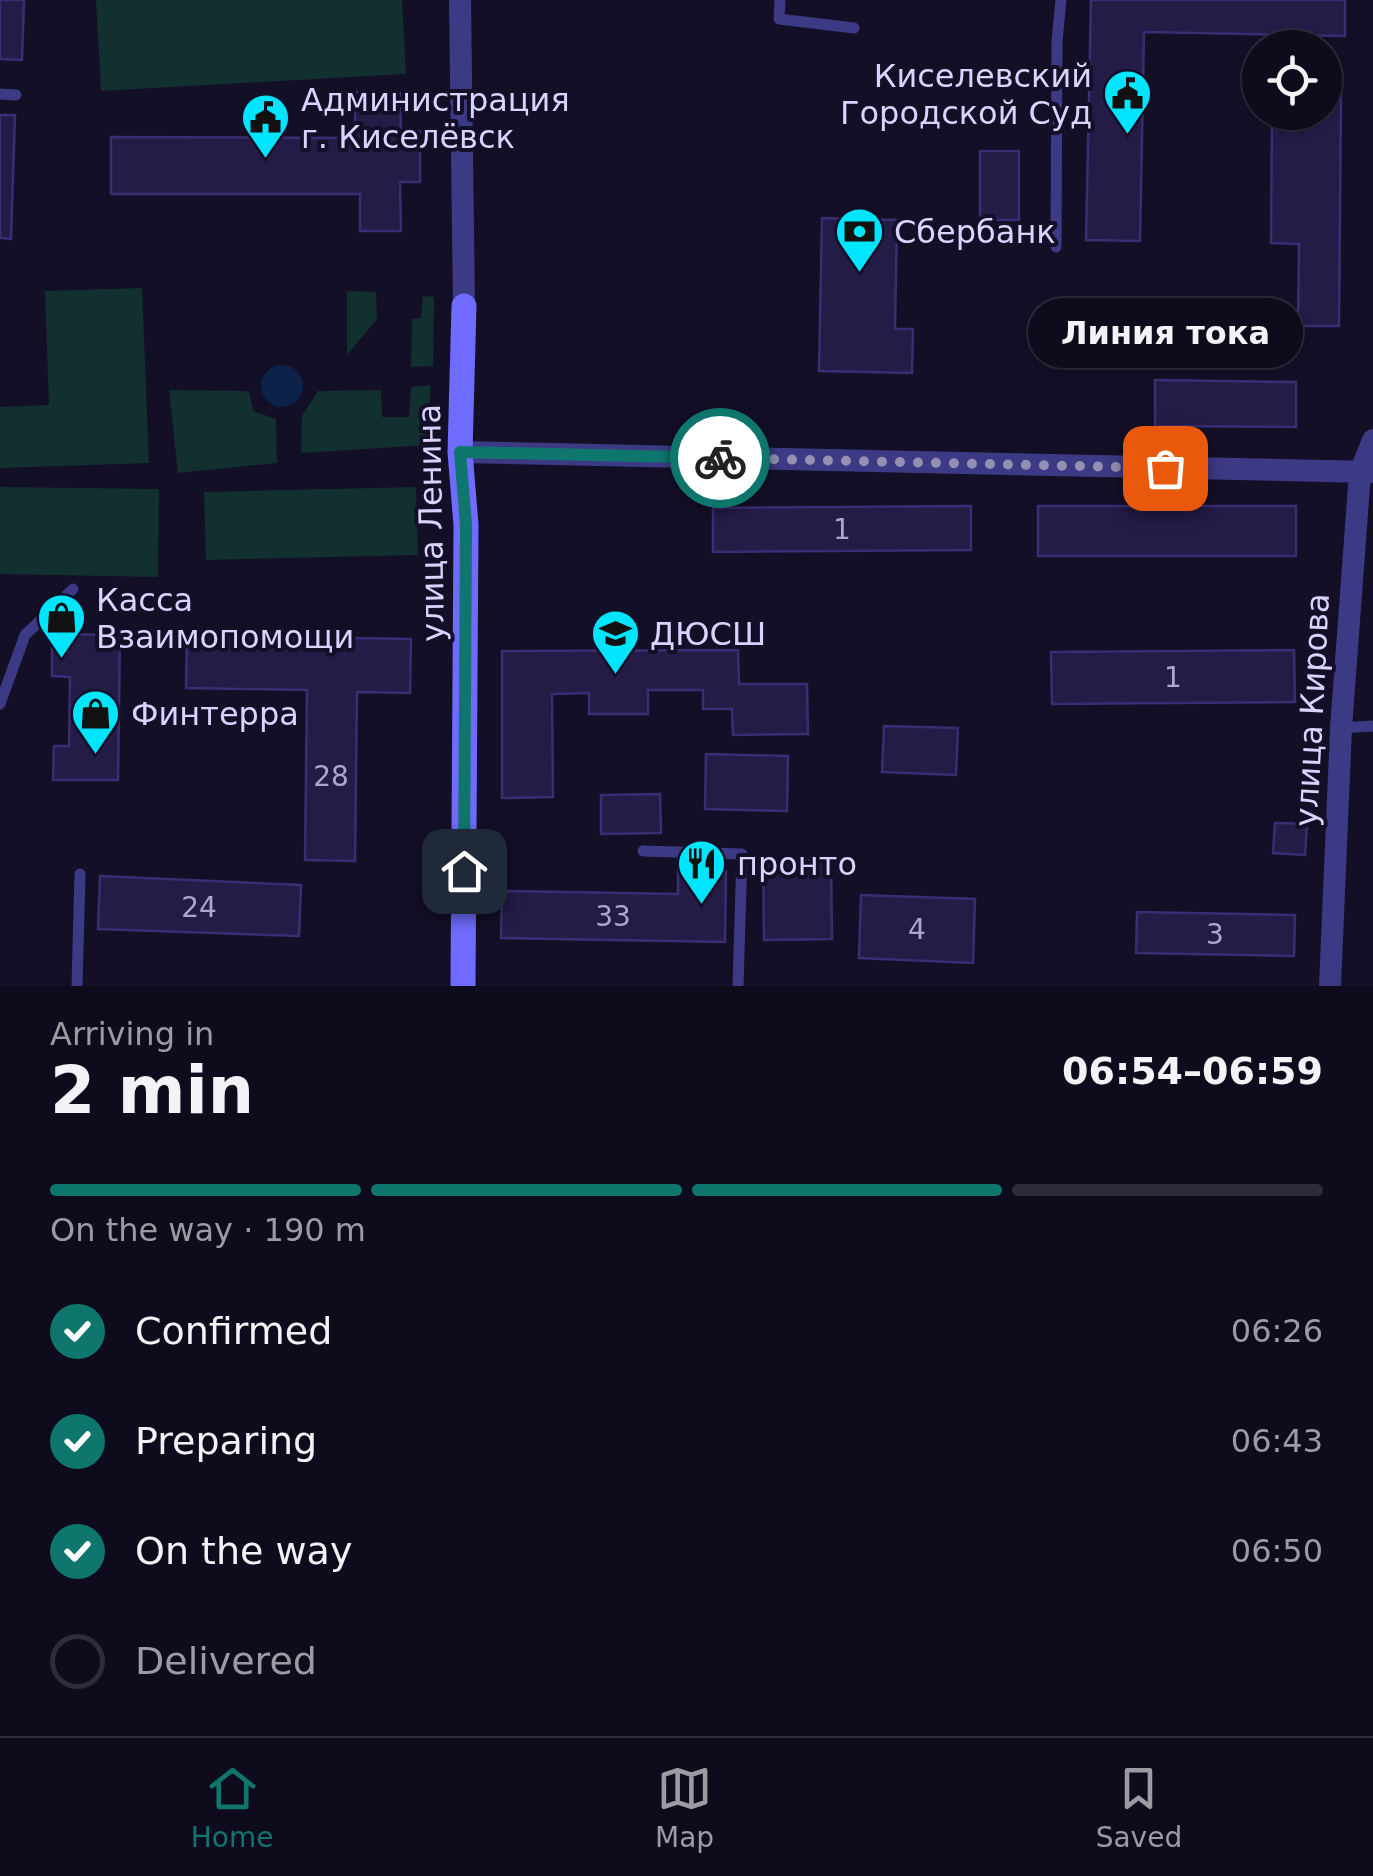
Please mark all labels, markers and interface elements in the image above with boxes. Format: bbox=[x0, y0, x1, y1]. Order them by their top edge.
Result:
map controls bbox=[1242, 30, 1342, 130]
button: locate bbox=[1242, 30, 1342, 130]
place label: Киселевский Городской Суд bbox=[840, 57, 1092, 132]
public building icon: Киселевский Городской Суд bbox=[1101, 68, 1153, 136]
place label: Администрация г. Киселёвск bbox=[301, 81, 570, 156]
public building icon: Администрация г. Киселёвск bbox=[240, 92, 292, 160]
bank icon: Сбербанк bbox=[833, 206, 885, 274]
place label: Сбербанк bbox=[894, 213, 1056, 251]
callout: Линия тока bbox=[1028, 298, 1302, 368]
text: Линия тока bbox=[1061, 314, 1270, 352]
street label: улица Ленина bbox=[410, 404, 452, 642]
courier bbox=[670, 408, 770, 508]
pin bbox=[1123, 426, 1208, 511]
icon: bike bbox=[693, 431, 748, 486]
icon: bag bbox=[1138, 441, 1193, 496]
house number: 1 bbox=[833, 513, 851, 546]
place label: Касса Взаимопомощи bbox=[96, 581, 354, 656]
shop icon: Касса Взаимопомощи bbox=[35, 592, 87, 660]
street label: улица Кирова bbox=[1287, 592, 1337, 828]
school or university icon: ДЮСШ bbox=[589, 608, 641, 676]
place label: ДЮСШ bbox=[650, 615, 766, 653]
house number: 1 bbox=[1164, 661, 1182, 694]
shop icon: Финтерра bbox=[70, 688, 122, 756]
place label: Финтерра bbox=[131, 695, 299, 733]
house number: 28 bbox=[313, 760, 349, 793]
pin bbox=[422, 829, 507, 914]
restaurant icon: пронто bbox=[676, 838, 728, 906]
icon: home bbox=[437, 844, 492, 899]
place label: пронто bbox=[737, 845, 857, 883]
house number: 24 bbox=[181, 891, 217, 924]
house number: 33 bbox=[595, 900, 631, 933]
house number: 4 bbox=[908, 913, 926, 946]
house number: 3 bbox=[1206, 918, 1224, 951]
text: Arriving in bbox=[50, 1015, 214, 1053]
text: 06:54–06:59 bbox=[1062, 1049, 1323, 1093]
text: 2 min bbox=[50, 1053, 254, 1128]
text: On the way · 190 m bbox=[50, 1211, 366, 1249]
icon: check bbox=[50, 1304, 105, 1359]
text: Confirmed bbox=[135, 1309, 332, 1353]
text: 06:26 bbox=[1231, 1312, 1323, 1350]
icon: check bbox=[50, 1414, 105, 1469]
text: Preparing bbox=[135, 1419, 317, 1463]
text: 06:43 bbox=[1231, 1422, 1323, 1460]
icon: check bbox=[50, 1524, 105, 1579]
text: On the way bbox=[135, 1529, 352, 1573]
text: 06:50 bbox=[1231, 1532, 1323, 1570]
text: Delivered bbox=[135, 1639, 317, 1683]
tab: Home bbox=[191, 1761, 273, 1854]
tab: Map bbox=[655, 1761, 714, 1854]
tab: Saved bbox=[1096, 1761, 1182, 1854]

